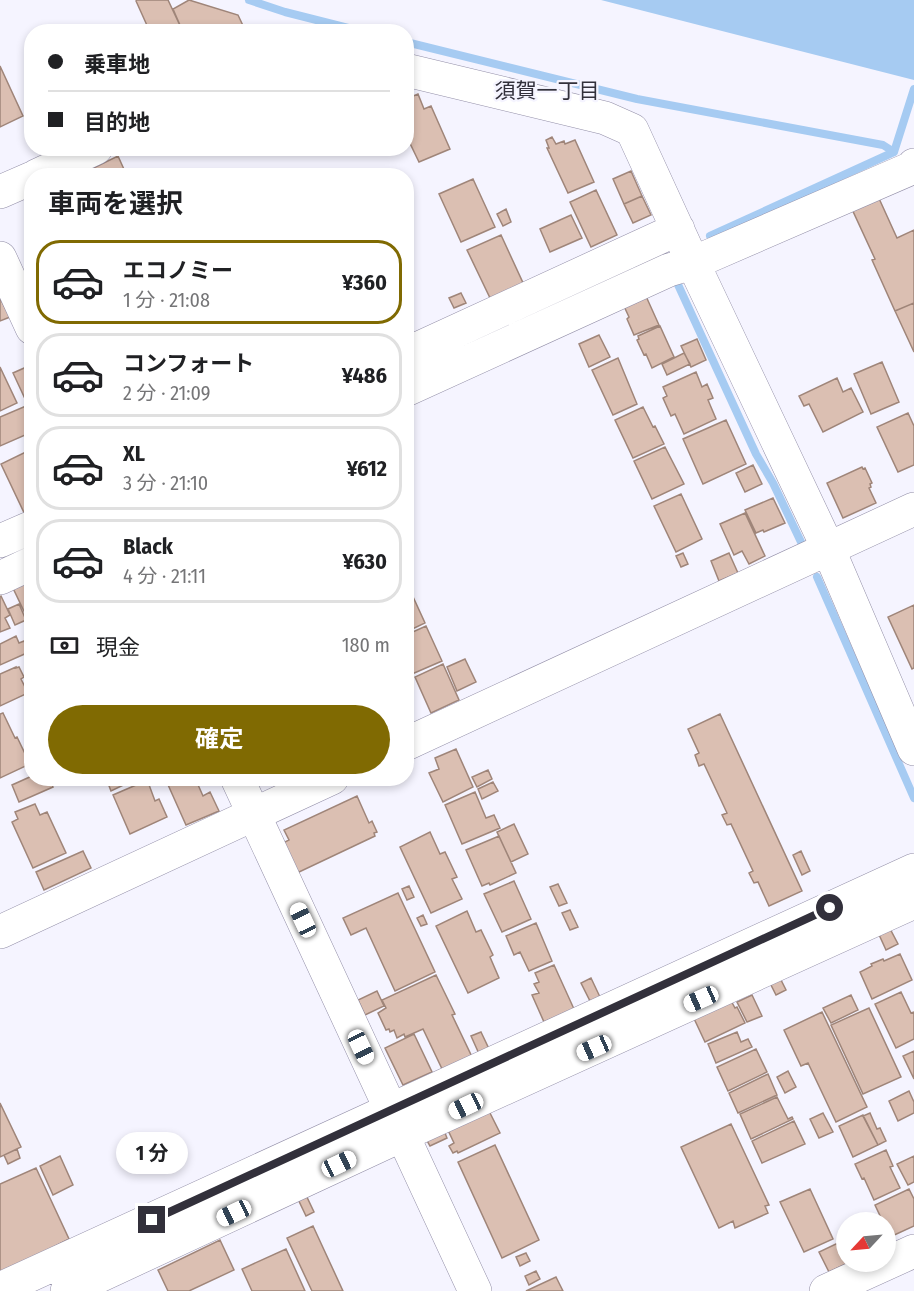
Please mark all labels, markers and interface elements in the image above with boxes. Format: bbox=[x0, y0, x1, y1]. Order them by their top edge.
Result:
text: 乗車地 bbox=[84, 51, 150, 78]
district label: 須賀一丁目 bbox=[495, 78, 600, 104]
text: 目的地 bbox=[84, 109, 150, 136]
text: 車両を選択 bbox=[48, 188, 183, 220]
icon: car bbox=[51, 255, 105, 309]
text: エコノミー bbox=[123, 257, 233, 284]
text: ¥360 bbox=[342, 269, 387, 296]
text: 1 分 · 21:08 bbox=[123, 288, 210, 312]
icon: car bbox=[51, 348, 105, 402]
text: コンフォート bbox=[123, 350, 254, 377]
text: ¥486 bbox=[342, 362, 387, 389]
text: 2 分 · 21:09 bbox=[123, 381, 211, 405]
text: XL bbox=[123, 440, 145, 467]
icon: car bbox=[51, 441, 105, 495]
text: ¥612 bbox=[346, 455, 387, 482]
text: 3 分 · 21:10 bbox=[123, 471, 208, 495]
text: Black bbox=[123, 533, 173, 560]
icon: car bbox=[51, 534, 105, 588]
text: ¥630 bbox=[343, 548, 387, 575]
text: 4 分 · 21:11 bbox=[123, 564, 206, 588]
icon: cash bbox=[48, 629, 81, 662]
text: 180 m bbox=[342, 633, 390, 657]
text: 現金 bbox=[96, 634, 140, 661]
button: 確定 bbox=[48, 705, 390, 774]
route start bbox=[816, 894, 843, 921]
car bbox=[287, 900, 319, 940]
car bbox=[681, 983, 721, 1015]
car bbox=[345, 1027, 377, 1067]
car bbox=[574, 1032, 614, 1064]
car bbox=[446, 1090, 486, 1122]
callout: 1 分 bbox=[116, 1133, 188, 1175]
text: 1 分 bbox=[136, 1141, 168, 1165]
car bbox=[319, 1148, 359, 1180]
car bbox=[214, 1197, 254, 1229]
route end bbox=[138, 1206, 165, 1233]
north arrow bbox=[836, 1212, 896, 1272]
map controls bbox=[836, 1212, 896, 1272]

